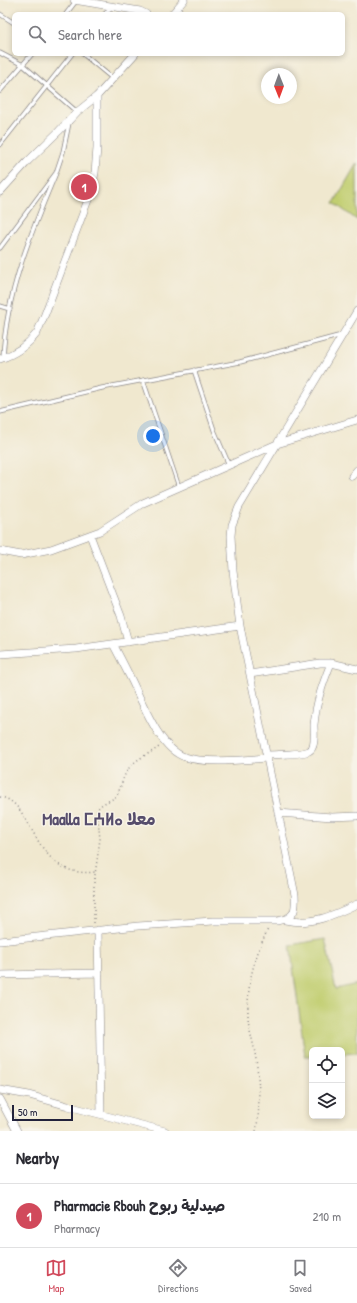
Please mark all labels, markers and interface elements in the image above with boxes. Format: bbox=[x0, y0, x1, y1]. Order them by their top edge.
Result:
search box bbox=[12, 12, 345, 56]
icon: search bbox=[26, 23, 48, 45]
text: Search here bbox=[58, 24, 122, 45]
north arrow bbox=[261, 68, 297, 104]
pin: 1 bbox=[71, 172, 97, 202]
your location bbox=[143, 426, 163, 446]
district label: Maalla ⵎⵄⵍⴰ معلا bbox=[42, 807, 156, 830]
map controls bbox=[309, 1047, 345, 1119]
button: locate bbox=[309, 1047, 345, 1083]
button: layers bbox=[309, 1083, 345, 1119]
scale bar bbox=[12, 1103, 73, 1122]
text: 50 m bbox=[18, 1105, 38, 1119]
text: Nearby bbox=[16, 1146, 59, 1169]
text: Pharmacie Rbouh صيدلية ربوح bbox=[54, 1195, 225, 1216]
text: 1 bbox=[27, 1207, 31, 1225]
text: 210 m bbox=[313, 1207, 341, 1225]
text: Pharmacy bbox=[54, 1219, 100, 1237]
tab: Map bbox=[45, 1257, 67, 1295]
tab: Directions bbox=[158, 1257, 199, 1295]
tab: Saved bbox=[289, 1257, 312, 1295]

